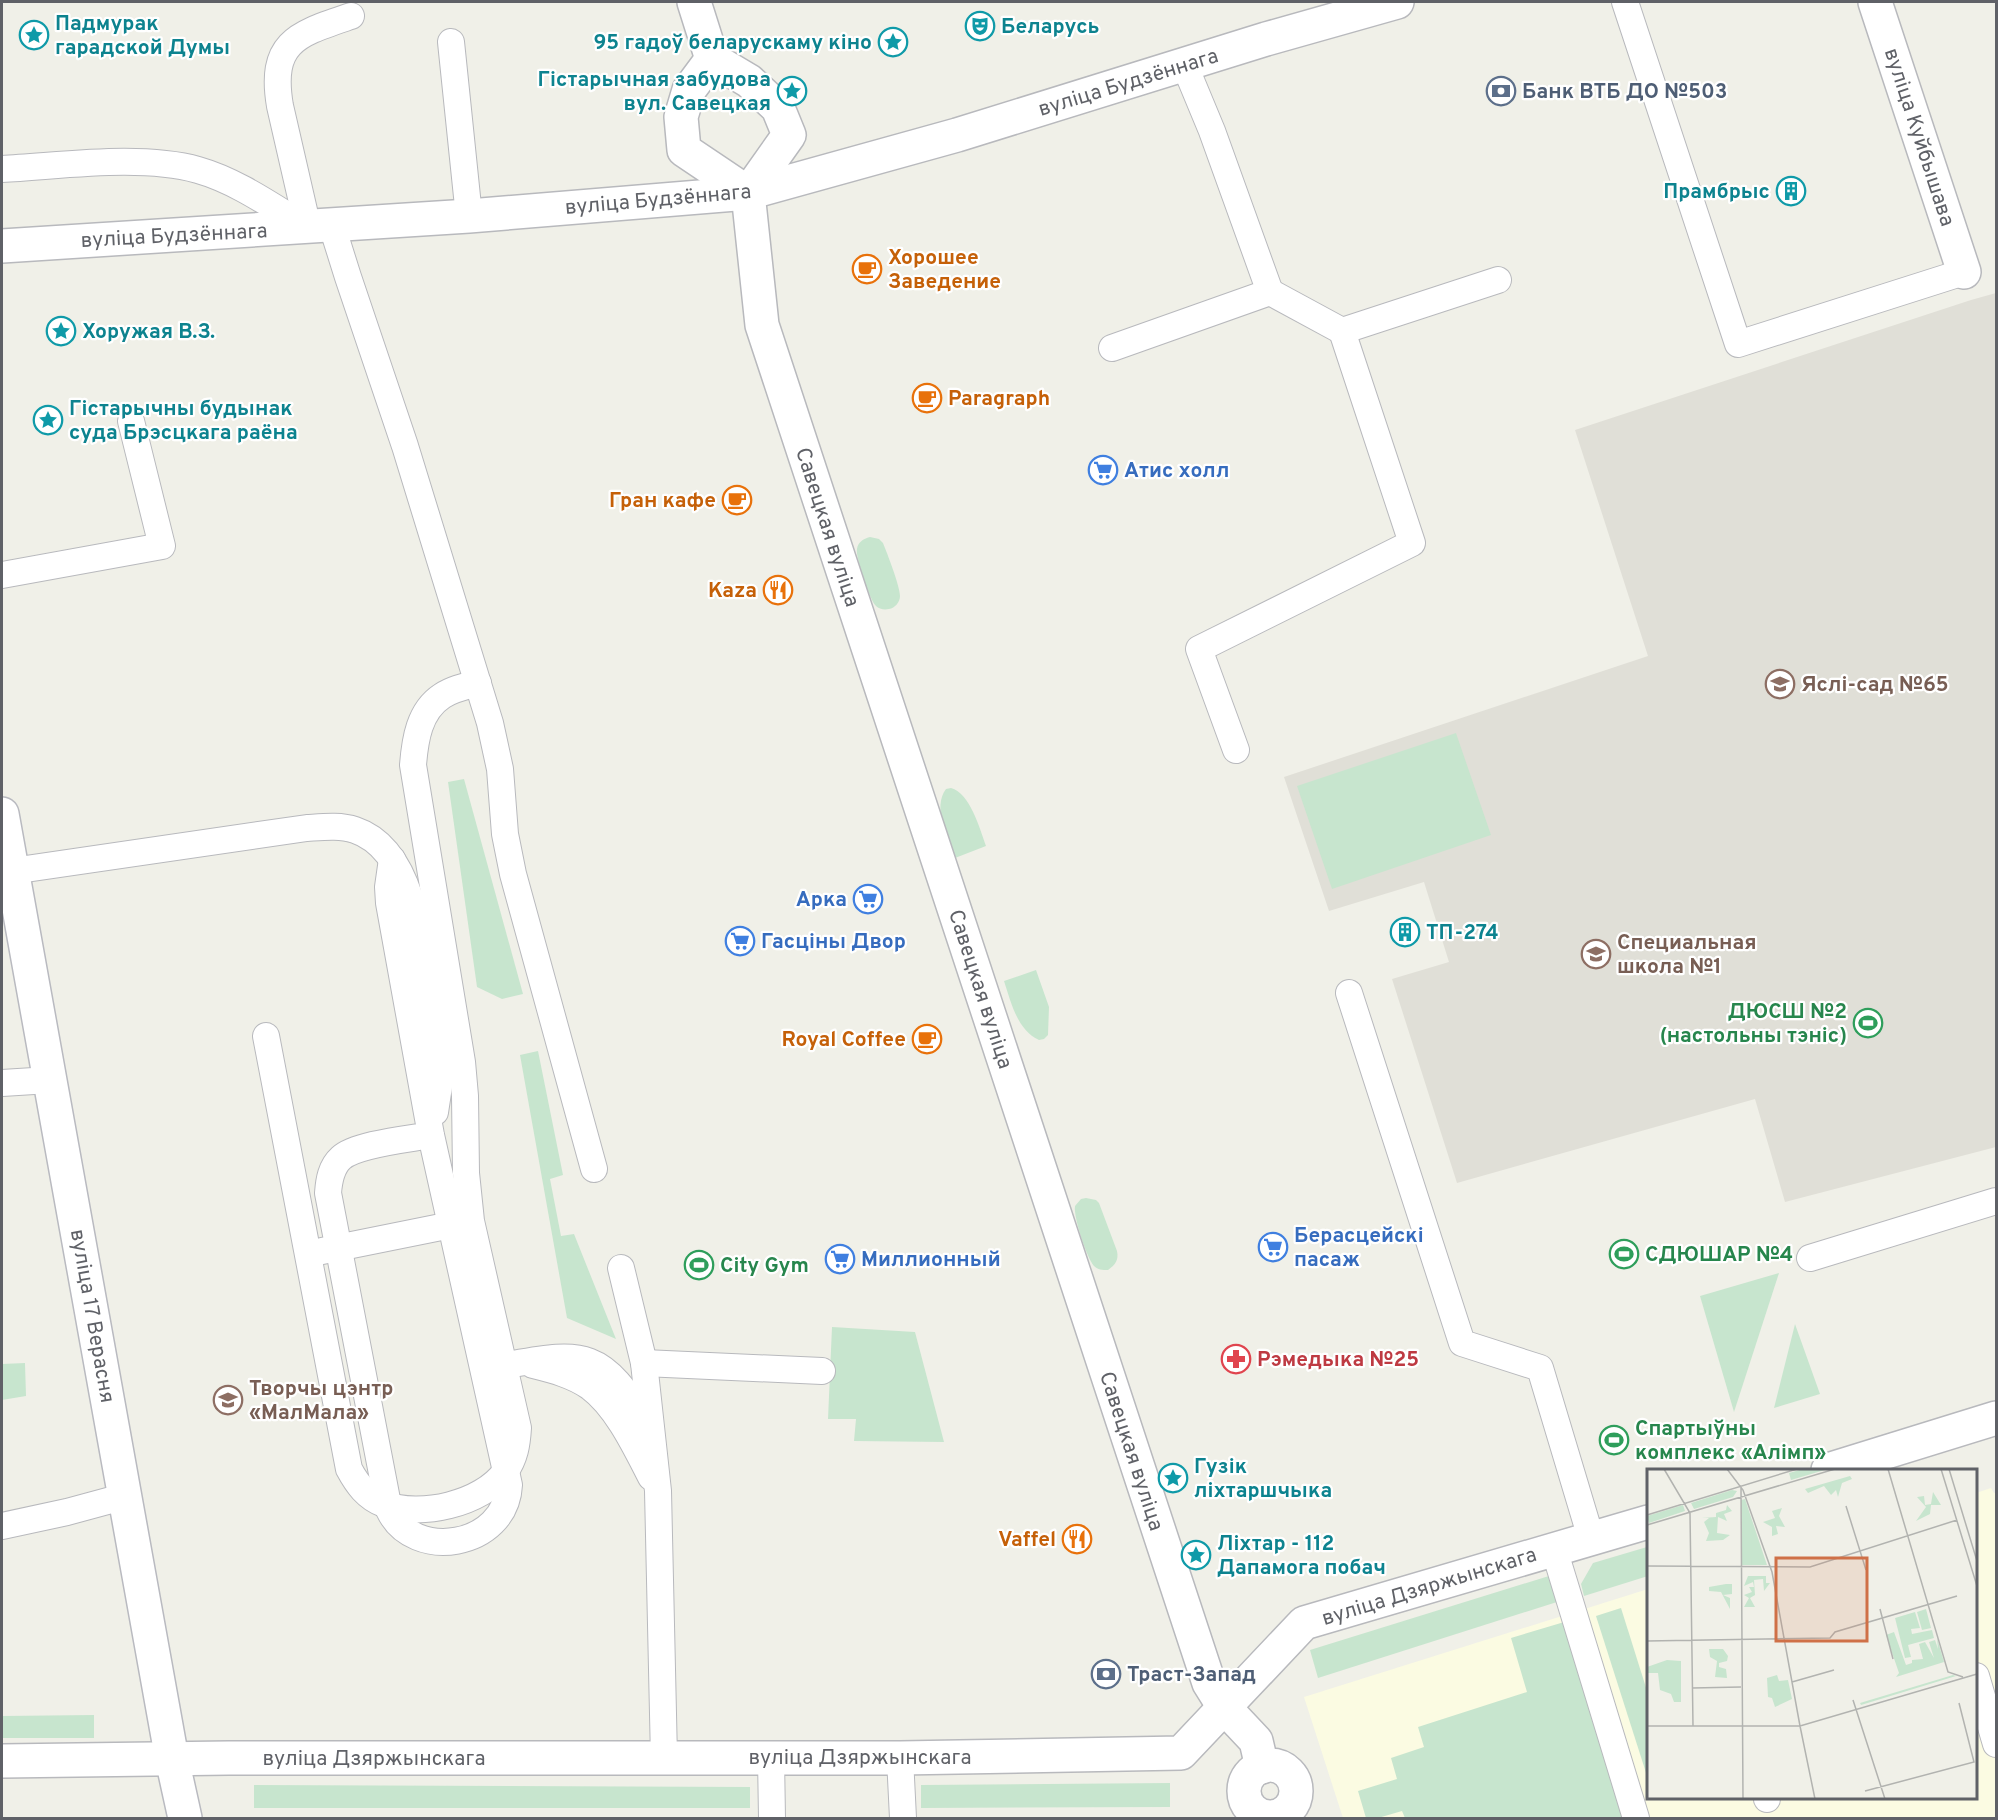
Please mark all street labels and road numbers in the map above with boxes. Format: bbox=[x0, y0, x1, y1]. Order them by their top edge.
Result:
street label: вуліца Будзённага bbox=[1035, 43, 1222, 124]
street label: вуліца Куйбышава bbox=[1877, 45, 1960, 230]
street label: вуліца Будзённага bbox=[564, 179, 752, 222]
street label: вуліца Будзённага bbox=[80, 218, 268, 255]
street label: Савецкая вуліца bbox=[788, 444, 865, 611]
street label: Савецкая вуліца bbox=[941, 906, 1018, 1073]
street label: вуліца 17 Верасня bbox=[63, 1227, 120, 1405]
street label: Савецкая вуліца bbox=[1092, 1368, 1169, 1535]
street label: вуліца Дзяржынскага bbox=[1319, 1542, 1540, 1633]
street label: вуліца Дзяржынскага bbox=[748, 1745, 972, 1772]
street label: вуліца Дзяржынскага bbox=[262, 1746, 486, 1773]

